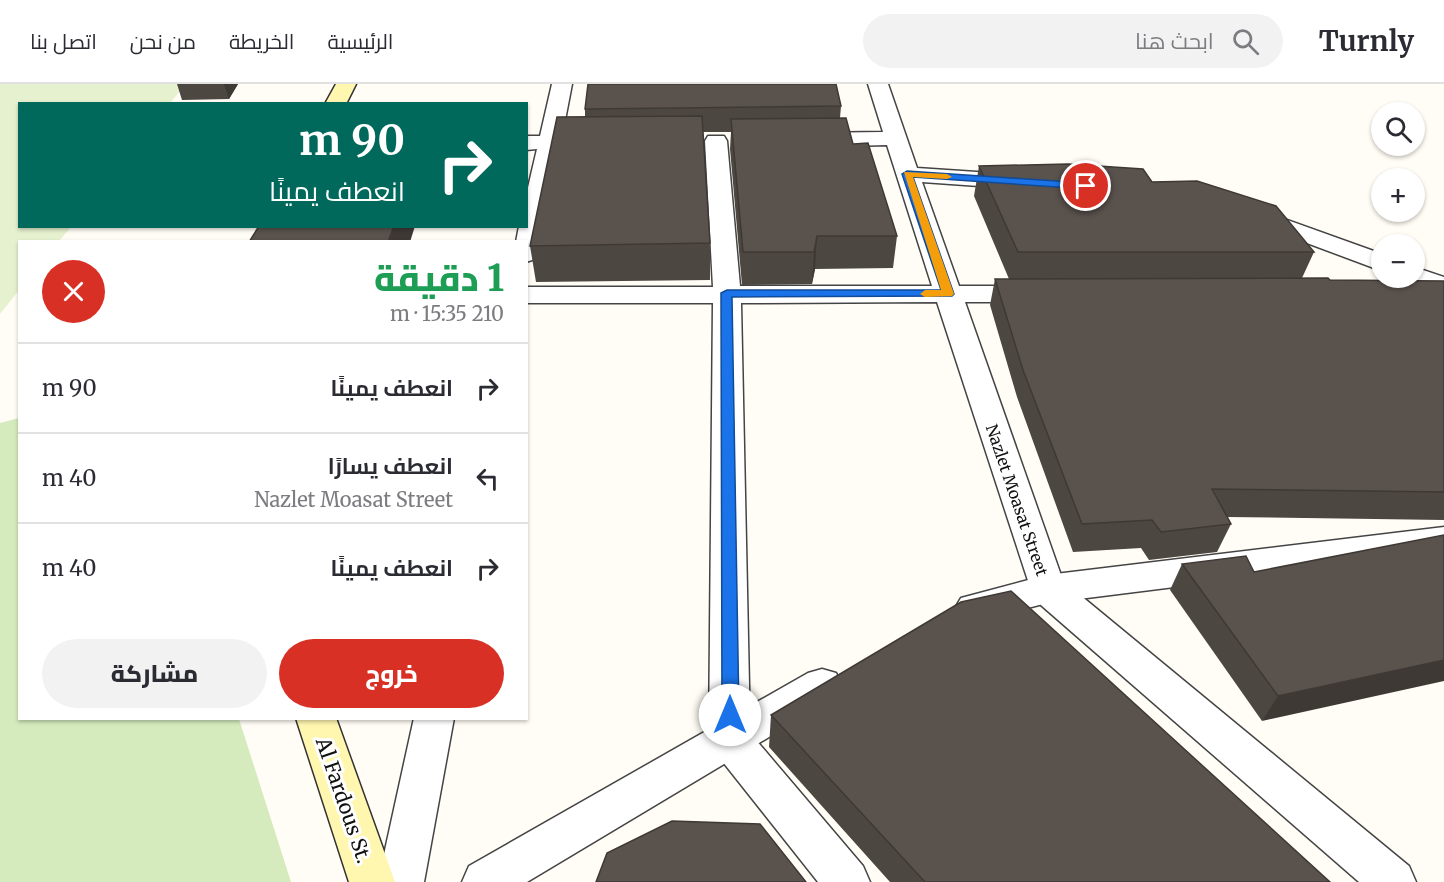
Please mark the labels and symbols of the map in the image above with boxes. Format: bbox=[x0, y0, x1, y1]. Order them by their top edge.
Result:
pin bbox=[1060, 160, 1111, 211]
street label: Nazlet Moasat Street bbox=[982, 422, 1053, 579]
position arrow bbox=[698, 683, 762, 747]
street label: Al Fardous St. bbox=[310, 733, 377, 866]

